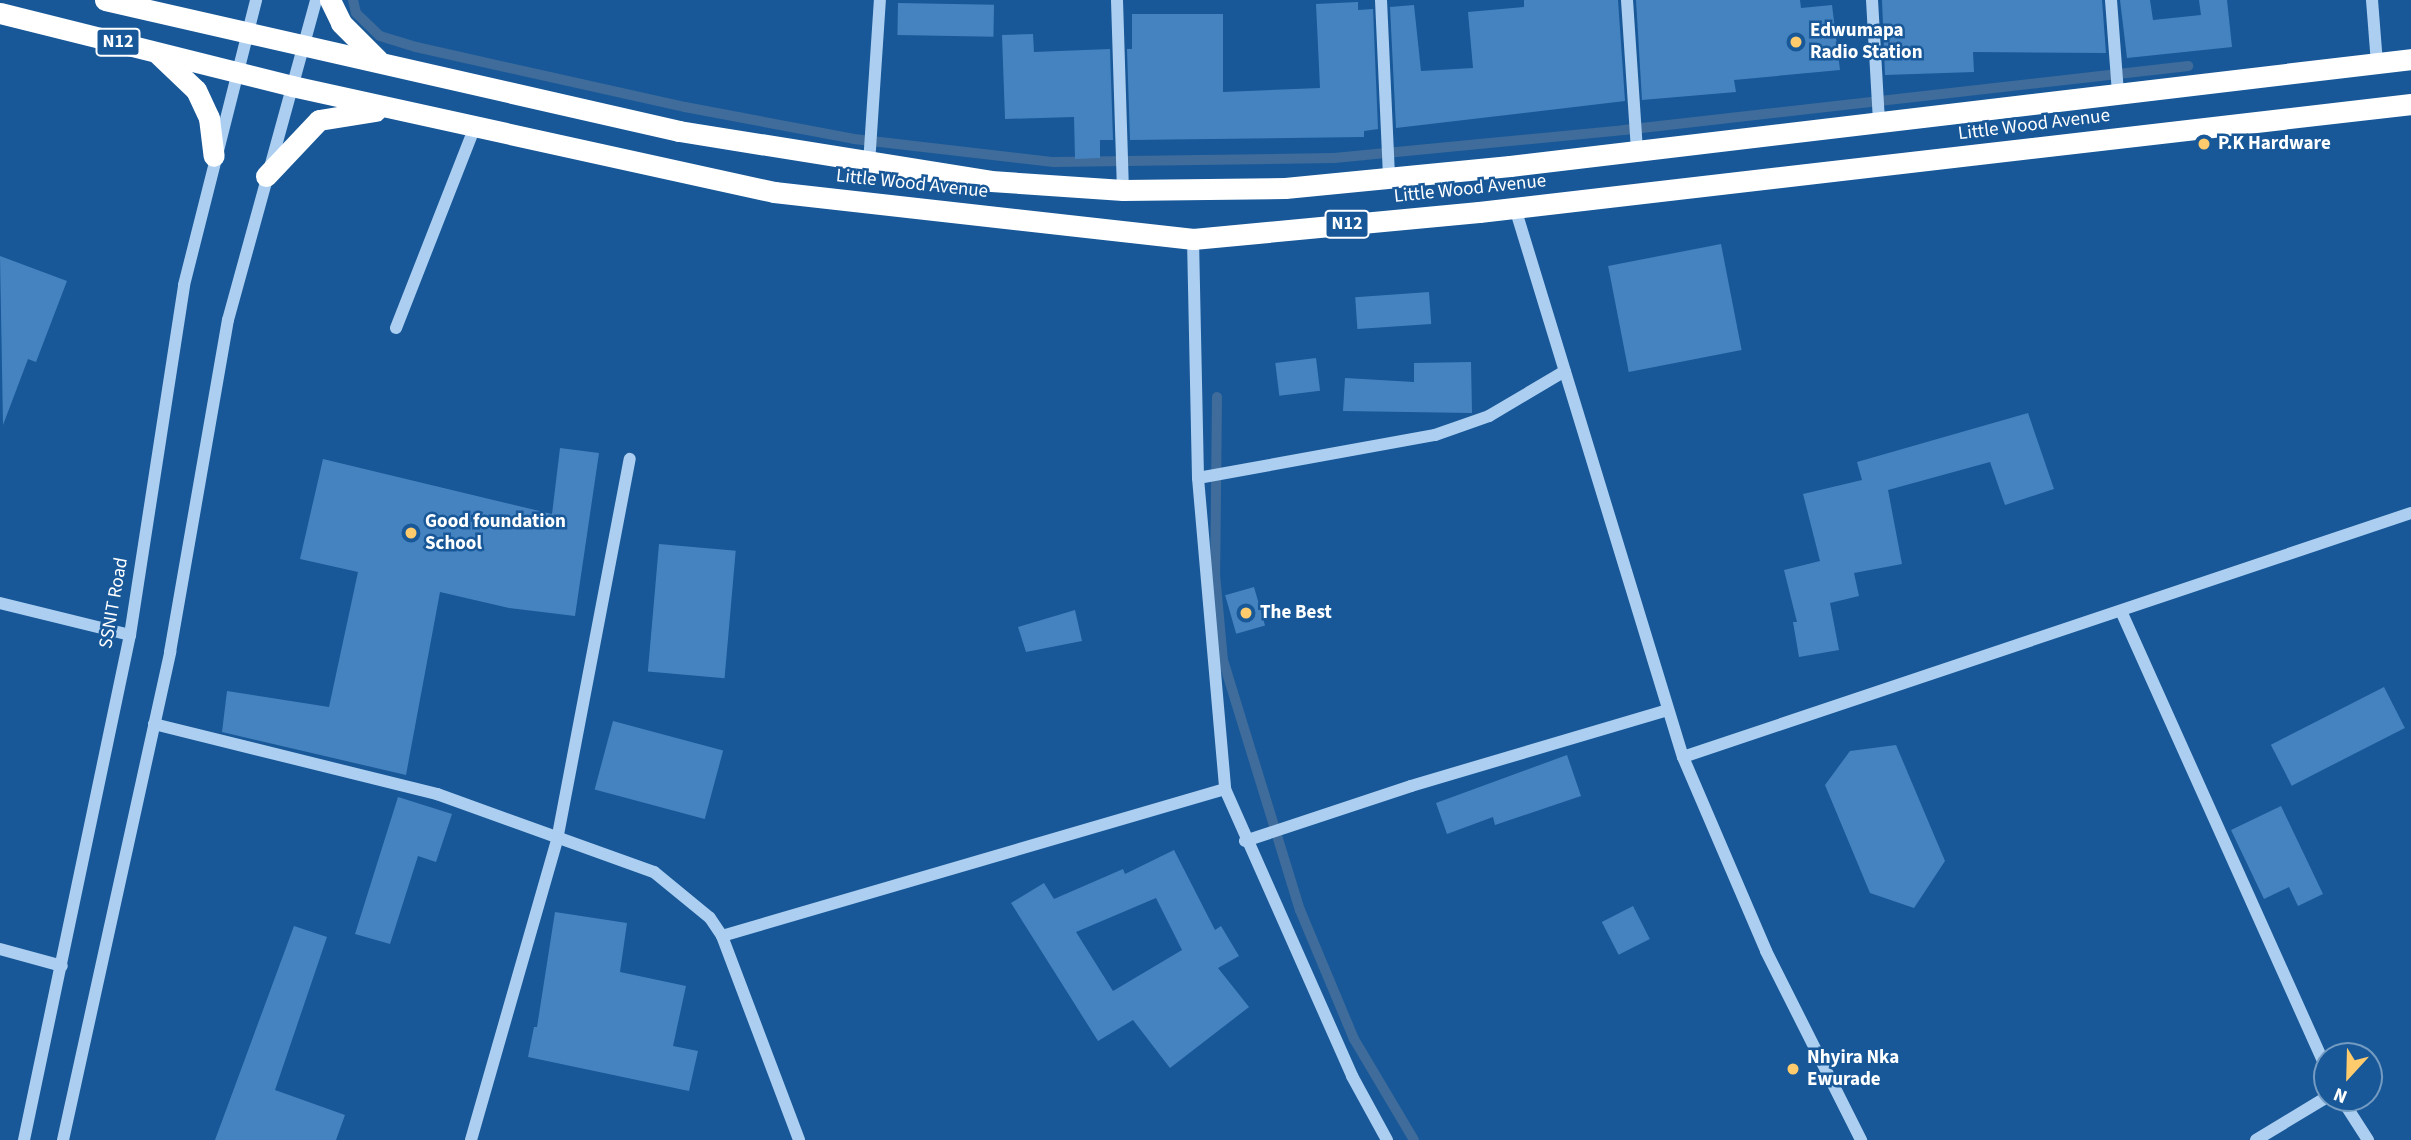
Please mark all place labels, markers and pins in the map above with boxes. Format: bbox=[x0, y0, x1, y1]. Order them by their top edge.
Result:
place label: Edwumapa Radio Station bbox=[1810, 20, 1922, 64]
marker: Edwumapa Radio Station bbox=[1788, 34, 1804, 50]
place label: P.K Hardware bbox=[2218, 133, 2331, 155]
marker: P.K Hardware bbox=[2196, 136, 2212, 152]
place label: Good foundation School bbox=[425, 511, 566, 555]
marker: Good foundation School bbox=[403, 525, 419, 541]
place label: The Best bbox=[1260, 602, 1332, 624]
marker: The Best bbox=[1238, 605, 1254, 621]
place label: Nhyira Nka Ewurade bbox=[1807, 1047, 1899, 1091]
marker: Nhyira Nka Ewurade bbox=[1785, 1061, 1801, 1077]

